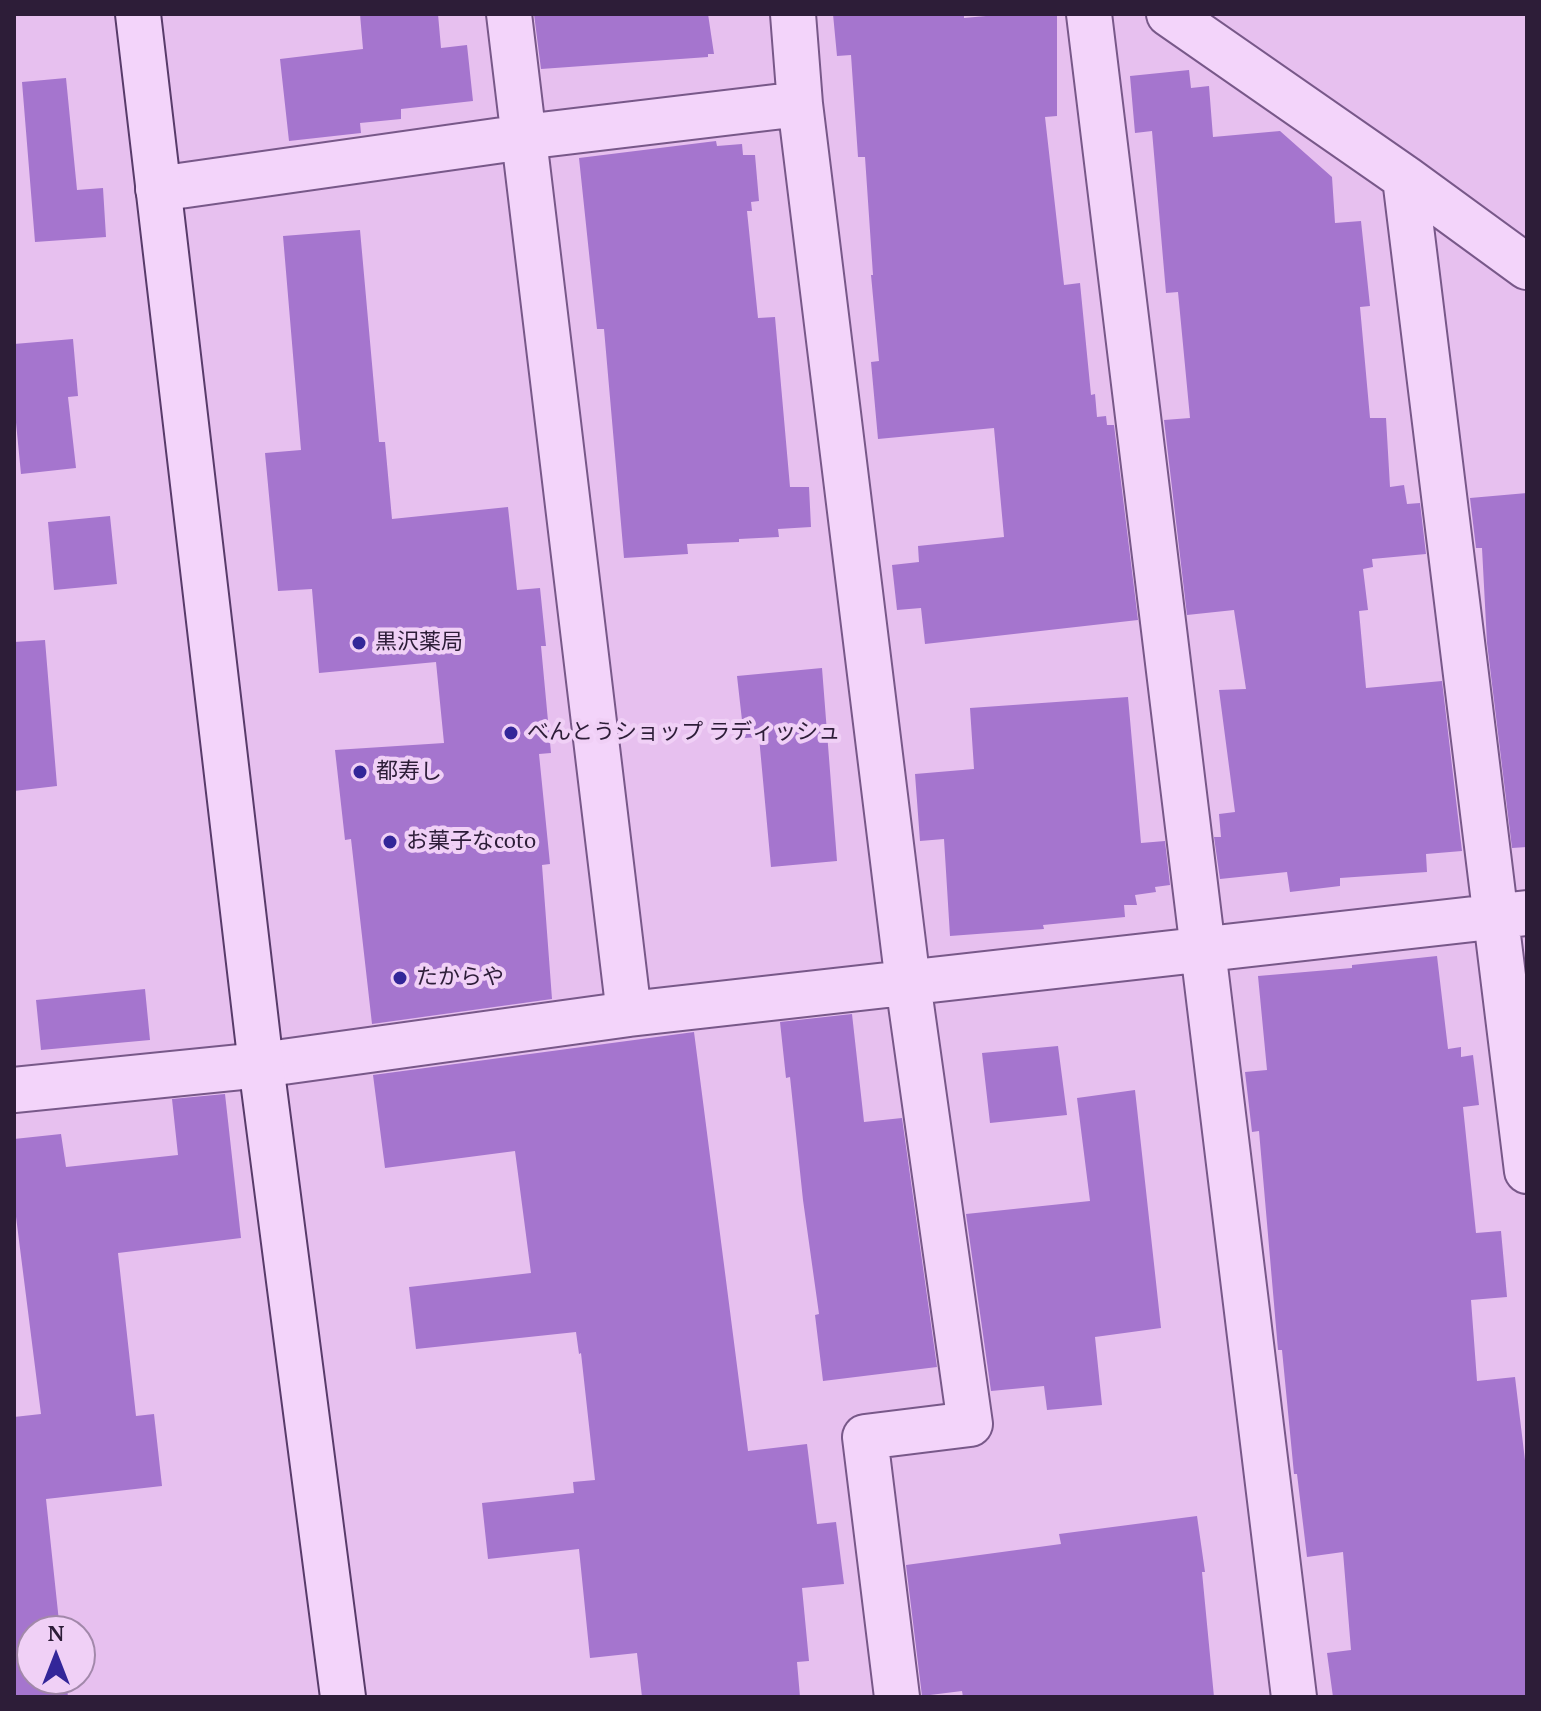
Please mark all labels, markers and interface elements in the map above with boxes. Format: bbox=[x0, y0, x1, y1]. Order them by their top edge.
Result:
place label: 黒沢薬局 bbox=[375, 630, 463, 656]
marker: 黒沢薬局 bbox=[350, 634, 368, 652]
place label: べんとうショップ ラディッシュ bbox=[527, 720, 840, 746]
marker: べんとうショップ ラディッシュ bbox=[502, 724, 520, 742]
place label: 都寿し bbox=[376, 759, 442, 785]
marker: 都寿し bbox=[351, 763, 369, 781]
place label: お菓子なcoto bbox=[406, 829, 536, 855]
marker: お菓子なcoto bbox=[381, 833, 399, 851]
place label: たからや bbox=[416, 965, 504, 991]
marker: たからや bbox=[391, 969, 409, 987]
north arrow bbox=[16, 1615, 96, 1695]
text: N bbox=[48, 1618, 64, 1647]

